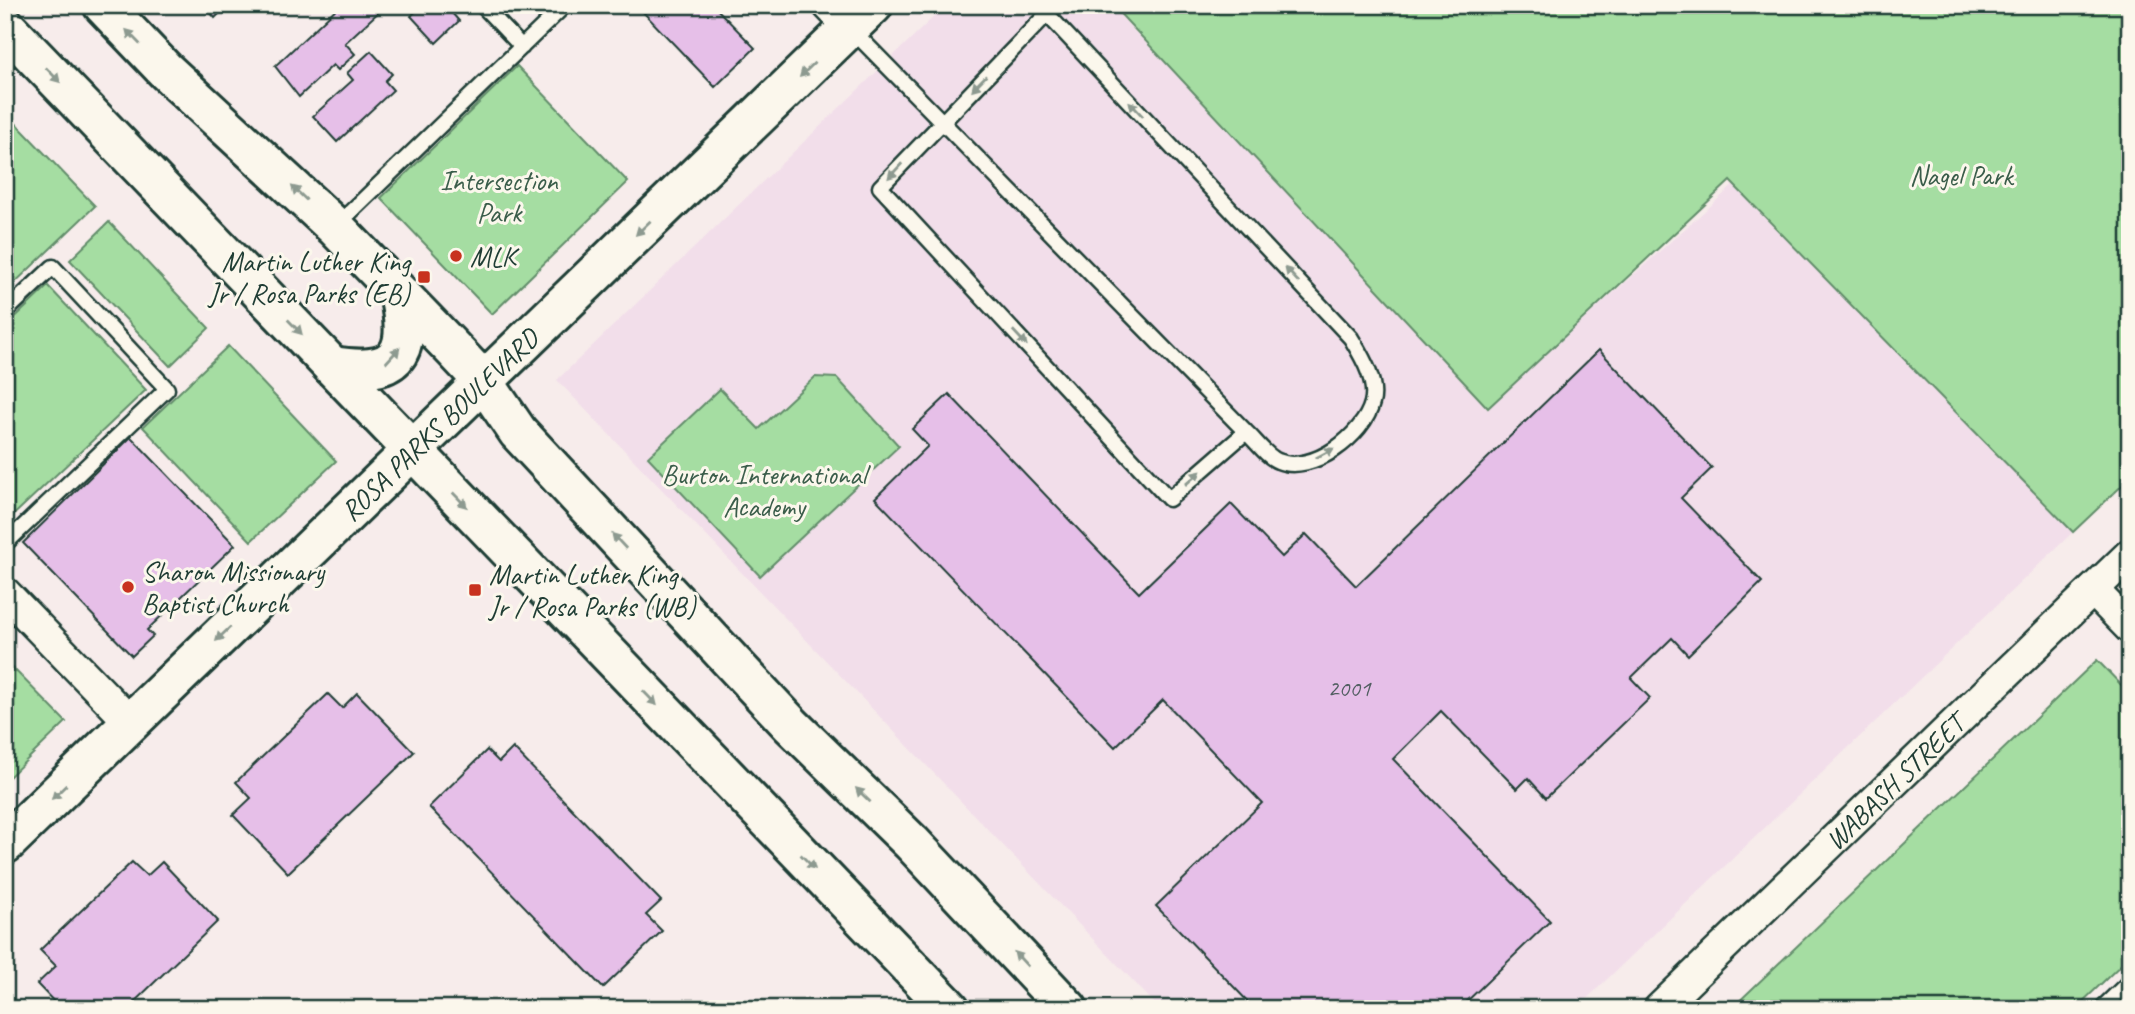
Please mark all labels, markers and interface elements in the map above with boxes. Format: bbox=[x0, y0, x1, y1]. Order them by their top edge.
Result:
one-way arrow bbox=[126, 29, 142, 46]
one-way arrow bbox=[799, 61, 816, 77]
one-way arrow bbox=[44, 66, 60, 83]
one-way arrow bbox=[972, 74, 988, 91]
one-way arrow bbox=[1129, 101, 1145, 118]
park label: Nagel Park bbox=[1909, 158, 2015, 193]
one-way arrow bbox=[887, 162, 903, 180]
park label: Intersection Park bbox=[440, 163, 559, 230]
one-way arrow bbox=[291, 186, 308, 202]
one-way arrow bbox=[635, 219, 652, 235]
place label: MLK bbox=[470, 239, 520, 274]
place label: Martin Luther King Jr / Rosa Parks (EB) bbox=[207, 244, 412, 311]
marker: MLK bbox=[448, 248, 464, 264]
one-way arrow bbox=[1284, 266, 1300, 284]
marker: Martin Luther King Jr / Rosa Parks (EB) bbox=[416, 269, 432, 285]
one-way arrow bbox=[287, 319, 304, 336]
street label: ROSA PARKS BOULEVARD bbox=[333, 319, 547, 528]
one-way arrow bbox=[1011, 329, 1027, 346]
one-way arrow bbox=[385, 346, 401, 364]
one-way arrow bbox=[1315, 447, 1335, 459]
park label: Burton International Academy bbox=[662, 457, 871, 524]
one-way arrow bbox=[1184, 471, 1201, 487]
one-way arrow bbox=[452, 491, 468, 508]
one-way arrow bbox=[611, 532, 627, 549]
place label: Sharon Missionary Baptist Church bbox=[142, 554, 327, 621]
place label: Martin Luther King Jr / Rosa Parks (WB) bbox=[487, 557, 697, 624]
marker: Sharon Missionary Baptist Church bbox=[120, 579, 136, 595]
marker: Martin Luther King Jr / Rosa Parks (WB) bbox=[467, 582, 483, 598]
one-way arrow bbox=[215, 626, 232, 642]
house number: 2001 bbox=[1327, 673, 1372, 703]
one-way arrow bbox=[641, 689, 657, 706]
street label: WABASH STREET bbox=[1817, 702, 1976, 857]
one-way arrow bbox=[51, 784, 68, 800]
one-way arrow bbox=[855, 787, 872, 804]
one-way arrow bbox=[800, 853, 817, 870]
one-way arrow bbox=[1014, 951, 1030, 968]

